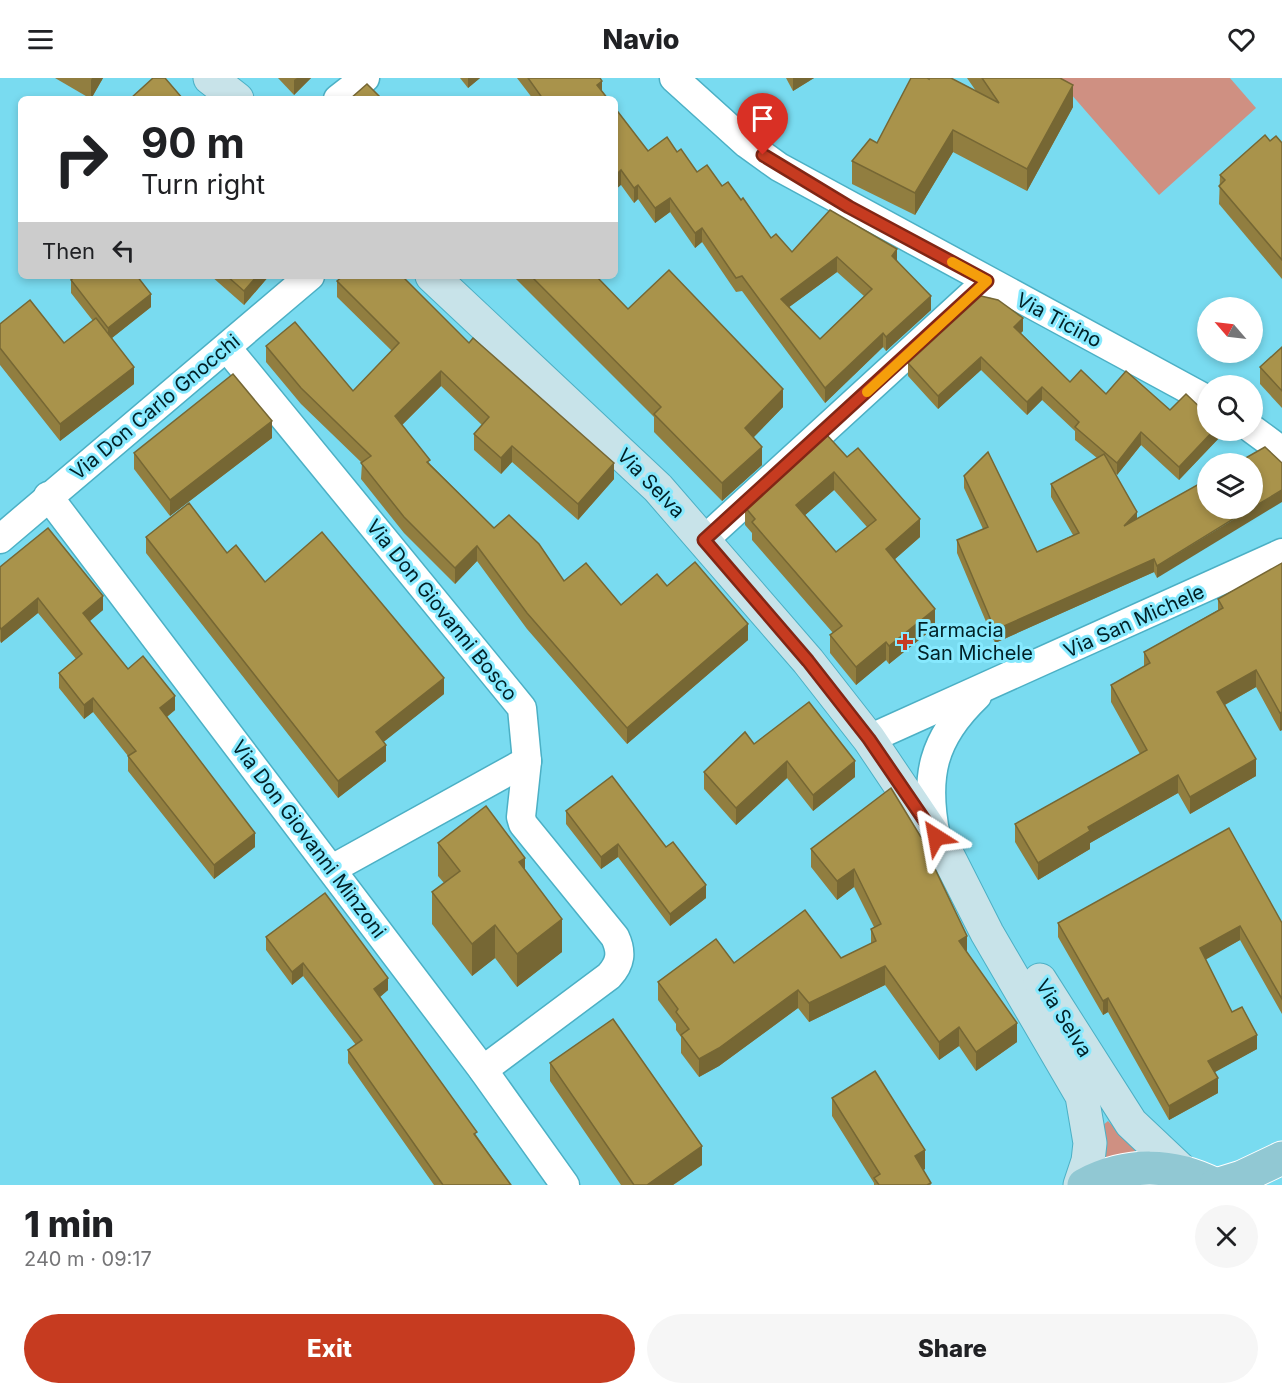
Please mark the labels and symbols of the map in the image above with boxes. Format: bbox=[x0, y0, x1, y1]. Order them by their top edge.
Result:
pin bbox=[737, 93, 788, 155]
street label: Via Ticino bbox=[1012, 287, 1106, 353]
north arrow bbox=[1197, 297, 1263, 363]
street label: Via Don Carlo Gnocchi bbox=[65, 329, 245, 485]
street label: Via Selva bbox=[612, 443, 690, 523]
street label: Via Don Giovanni Bosco bbox=[361, 515, 523, 705]
street label: Via San Michele bbox=[1060, 579, 1208, 663]
place label: Farmacia San Michele bbox=[917, 618, 1033, 665]
marker: Farmacia San Michele bbox=[898, 635, 912, 649]
street label: Via Don Giovanni Minzoni bbox=[227, 735, 391, 943]
position arrow bbox=[904, 805, 968, 869]
street label: Via Selva bbox=[1031, 975, 1097, 1061]

